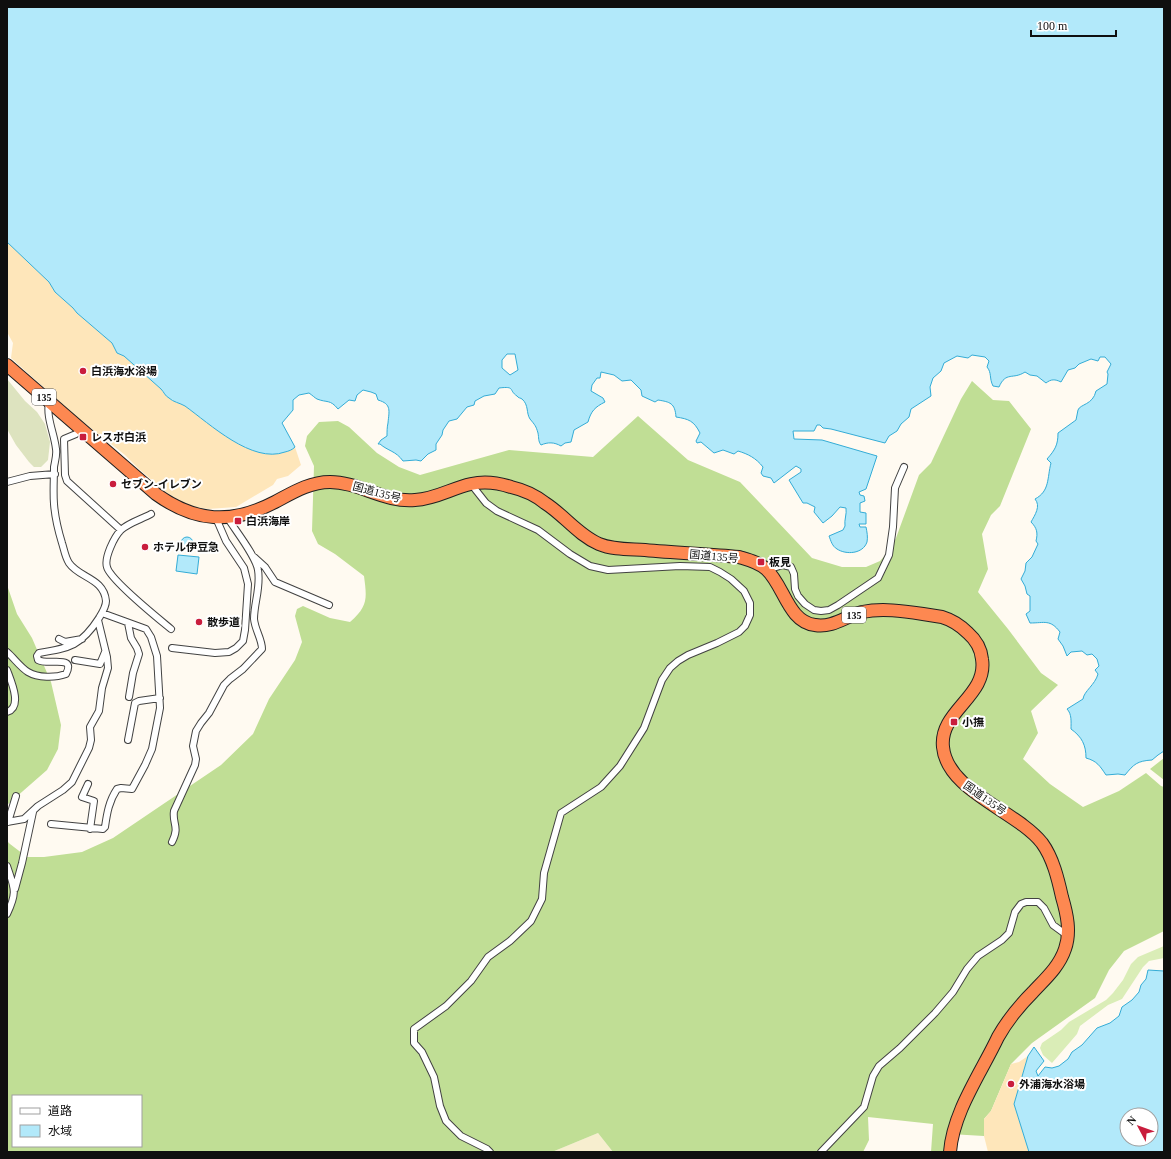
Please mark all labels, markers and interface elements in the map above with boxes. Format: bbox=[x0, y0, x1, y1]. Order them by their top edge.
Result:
scale bar bbox=[1031, 12, 1116, 38]
text: 100 m bbox=[1037, 19, 1068, 33]
place label: 白浜海水浴場 bbox=[91, 365, 157, 377]
marker: 白浜海水浴場 bbox=[78, 366, 88, 376]
road number: 135 bbox=[32, 389, 56, 405]
place label: レスポ白浜 bbox=[91, 431, 146, 443]
marker: レスポ白浜 bbox=[78, 432, 88, 442]
place label: セブン-イレブン bbox=[121, 478, 202, 490]
marker: セブン-イレブン bbox=[108, 479, 118, 489]
street label: 国道135号 bbox=[352, 480, 402, 504]
place label: 白浜海岸 bbox=[246, 515, 290, 527]
marker: 白浜海岸 bbox=[233, 516, 243, 526]
place label: ホテル伊豆急 bbox=[153, 541, 219, 553]
marker: ホテル伊豆急 bbox=[140, 542, 150, 552]
street label: 国道135号 bbox=[689, 548, 739, 564]
place label: 板見 bbox=[769, 556, 791, 568]
marker: 板見 bbox=[756, 557, 766, 567]
road number: 135 bbox=[842, 607, 866, 623]
place label: 散歩道 bbox=[207, 616, 240, 628]
marker: 散歩道 bbox=[194, 617, 204, 627]
place label: 小撫 bbox=[962, 716, 984, 728]
marker: 小撫 bbox=[949, 717, 959, 727]
street label: 国道135号 bbox=[961, 779, 1009, 817]
place label: 外浦海水浴場 bbox=[1019, 1078, 1085, 1090]
marker: 外浦海水浴場 bbox=[1006, 1079, 1016, 1089]
legend bbox=[12, 1095, 142, 1147]
text: 道路 bbox=[48, 1104, 72, 1118]
north arrow bbox=[1119, 1107, 1159, 1147]
text: N bbox=[1124, 1113, 1139, 1127]
text: 水域 bbox=[48, 1124, 72, 1138]

